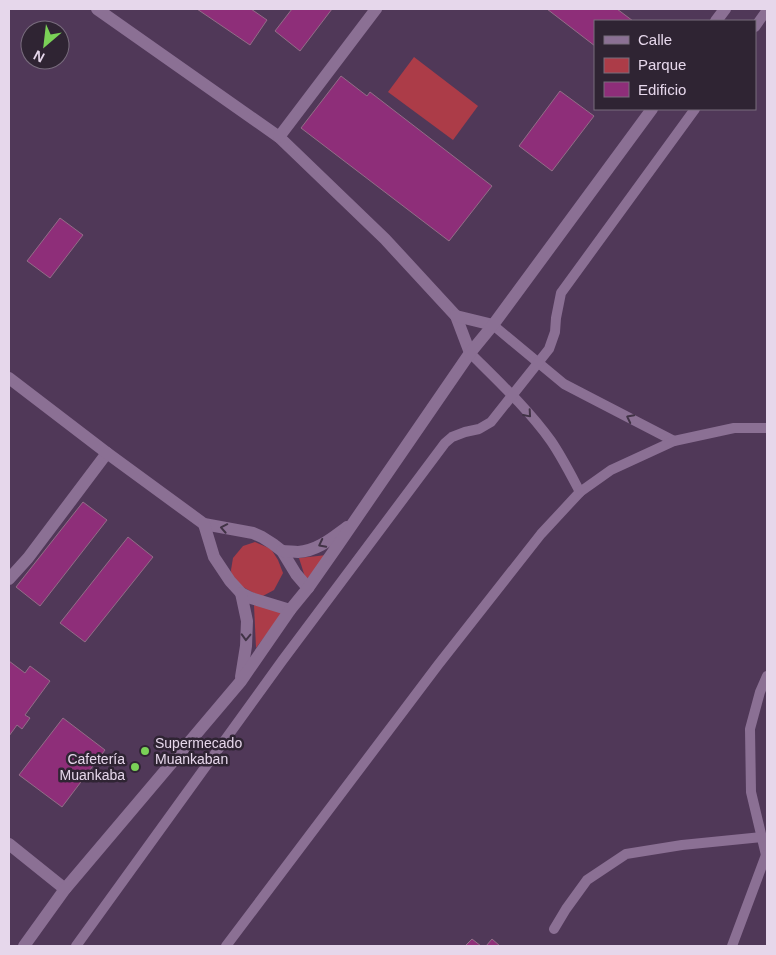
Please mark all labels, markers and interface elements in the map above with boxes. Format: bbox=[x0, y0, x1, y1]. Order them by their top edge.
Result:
north arrow bbox=[20, 20, 70, 70]
legend bbox=[594, 20, 756, 110]
text: Calle bbox=[638, 31, 672, 48]
text: N bbox=[31, 47, 47, 66]
text: Parque bbox=[638, 56, 686, 73]
text: Edificio bbox=[638, 81, 686, 98]
one-way arrow bbox=[522, 408, 531, 417]
one-way arrow bbox=[627, 414, 636, 424]
one-way arrow bbox=[219, 523, 228, 533]
one-way arrow bbox=[318, 538, 327, 548]
one-way arrow bbox=[241, 634, 251, 641]
place label: Supermecado Muankaban bbox=[155, 735, 242, 767]
marker: Supermecado Muankaban bbox=[139, 745, 151, 757]
place label: Cafetería Muankaba bbox=[60, 751, 125, 783]
marker: Cafetería Muankaba bbox=[129, 761, 141, 773]

